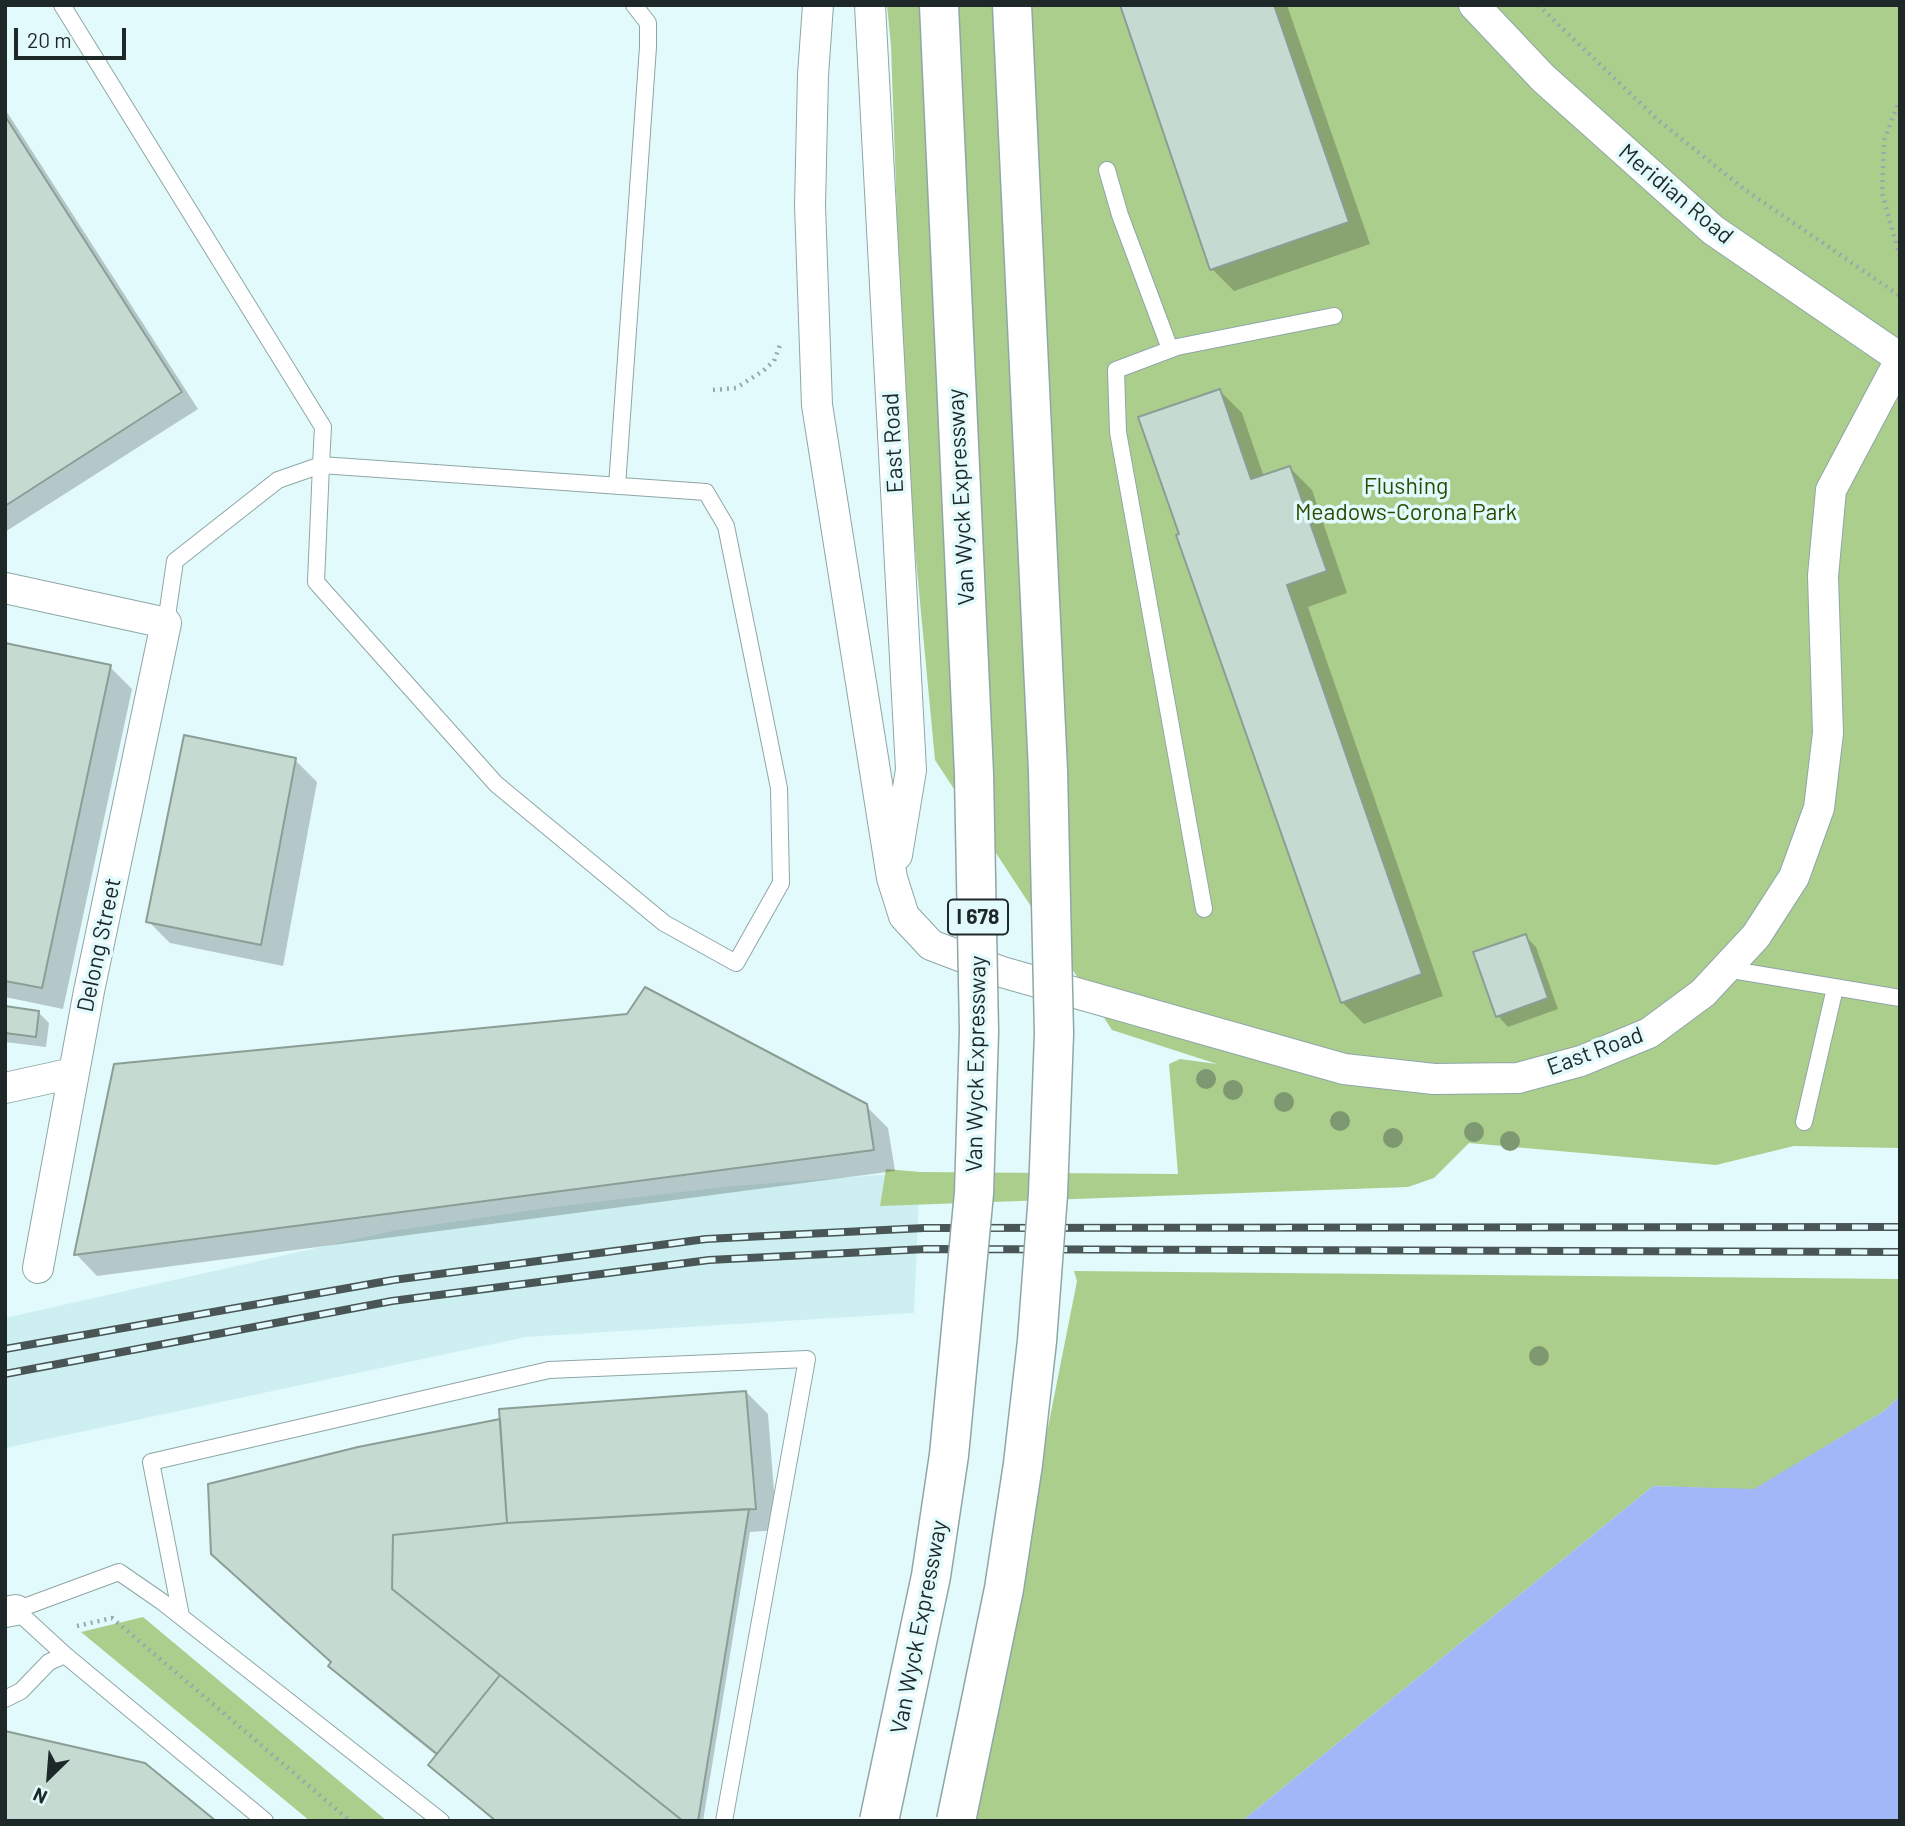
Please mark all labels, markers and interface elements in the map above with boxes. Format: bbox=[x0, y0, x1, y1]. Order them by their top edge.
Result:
scale bar bbox=[18, 14, 130, 58]
text: 20 m bbox=[27, 27, 72, 52]
street label: Meridian Road bbox=[1613, 138, 1739, 250]
street label: Van Wyck Expressway bbox=[942, 388, 980, 606]
street label: East Road bbox=[877, 392, 909, 494]
park label: Flushing Meadows-Corona Park bbox=[1295, 472, 1517, 526]
street label: Delong Street bbox=[71, 875, 127, 1015]
road number: I 678 bbox=[948, 900, 1008, 934]
street label: Van Wyck Expressway bbox=[960, 955, 992, 1173]
street label: East Road bbox=[1543, 1021, 1647, 1081]
street label: Van Wyck Expressway bbox=[885, 1518, 953, 1736]
north arrow bbox=[14, 1742, 84, 1812]
text: N bbox=[29, 1783, 51, 1810]

